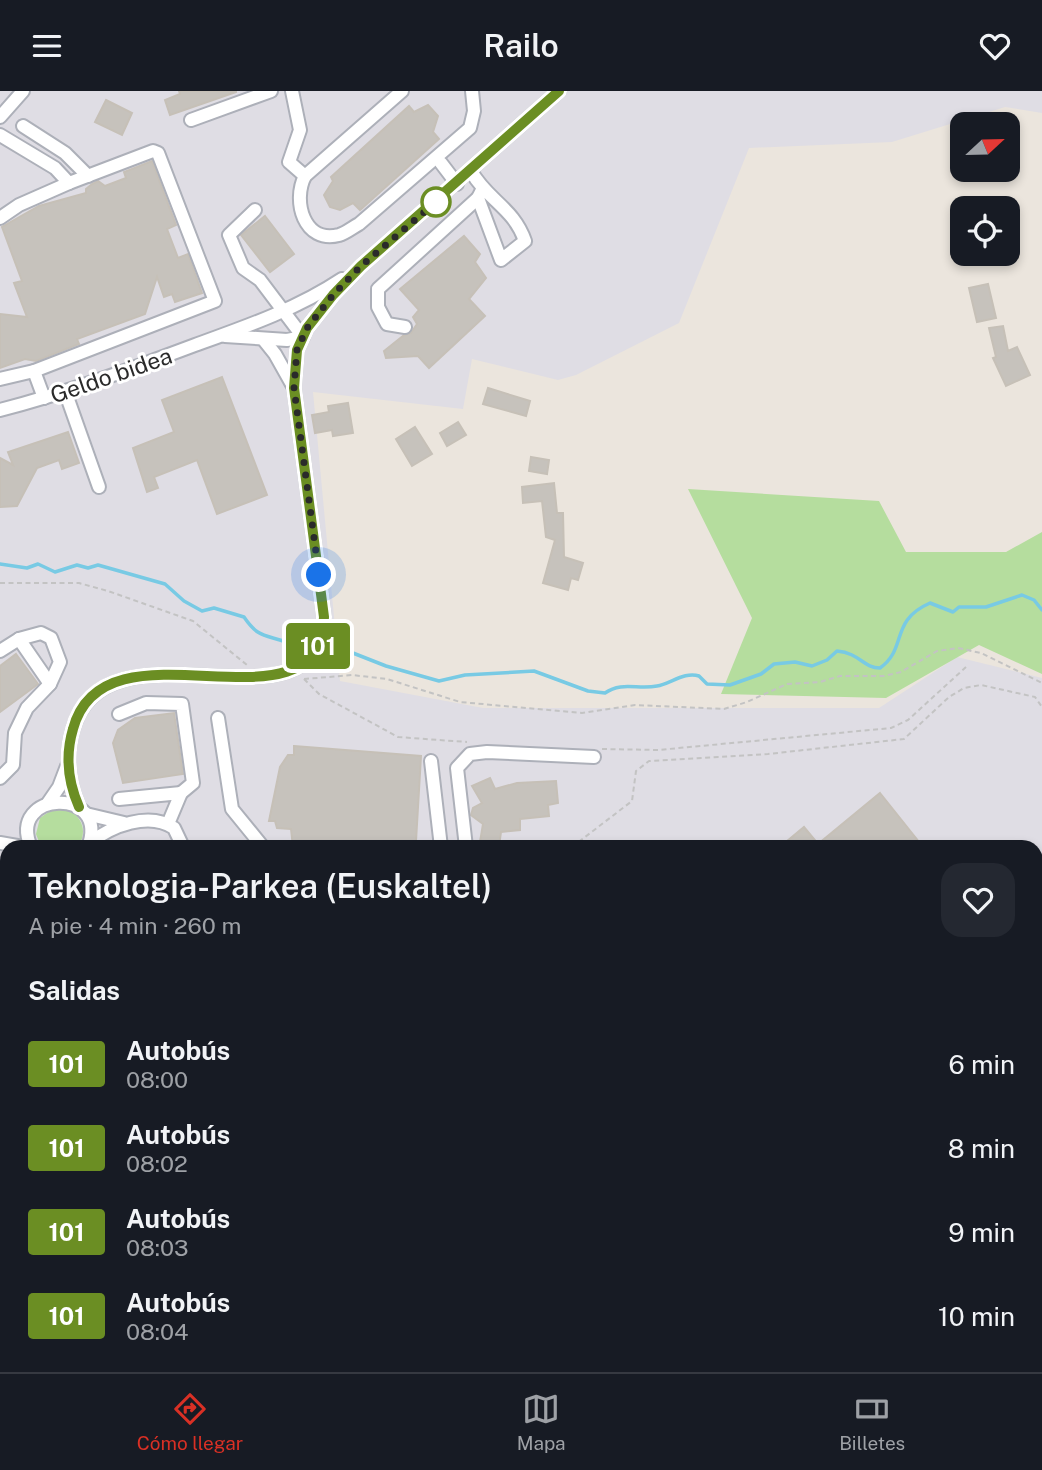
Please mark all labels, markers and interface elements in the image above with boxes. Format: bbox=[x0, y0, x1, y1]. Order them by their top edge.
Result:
icon: menu bbox=[28, 27, 66, 65]
text: Railo bbox=[483, 27, 559, 64]
icon: heart bbox=[976, 27, 1014, 65]
north arrow bbox=[950, 112, 1020, 182]
map controls bbox=[950, 112, 1020, 266]
unlabelled marker bbox=[421, 187, 451, 217]
button: locate bbox=[950, 196, 1020, 266]
street label: Geldo bidea bbox=[46, 342, 176, 408]
your location bbox=[301, 557, 336, 592]
line badge: 101 bbox=[278, 623, 358, 669]
text: 101 bbox=[300, 632, 336, 660]
button: heart bbox=[941, 863, 1015, 937]
text: Teknologia-Parkea (Euskaltel) bbox=[28, 867, 492, 905]
text: A pie · 4 min · 260 m bbox=[28, 912, 241, 939]
text: Salidas bbox=[28, 975, 120, 1006]
text: Autobús bbox=[126, 1035, 230, 1066]
text: 6 min bbox=[948, 1049, 1015, 1080]
text: 101 bbox=[48, 1050, 85, 1078]
text: 08:00 bbox=[126, 1066, 188, 1093]
text: Autobús bbox=[126, 1119, 230, 1150]
text: 8 min bbox=[948, 1133, 1015, 1164]
text: 101 bbox=[48, 1134, 85, 1162]
text: 08:02 bbox=[126, 1150, 188, 1177]
text: Autobús bbox=[126, 1203, 230, 1234]
text: 9 min bbox=[948, 1217, 1015, 1248]
text: 101 bbox=[48, 1218, 85, 1246]
text: 08:03 bbox=[126, 1234, 188, 1261]
text: Autobús bbox=[126, 1287, 230, 1318]
text: 10 min bbox=[938, 1301, 1015, 1332]
text: 101 bbox=[48, 1302, 85, 1330]
text: 08:04 bbox=[126, 1318, 189, 1345]
tab: Cómo llegar bbox=[137, 1390, 243, 1454]
tab: Mapa bbox=[517, 1390, 566, 1454]
tab: Billetes bbox=[839, 1390, 905, 1454]

